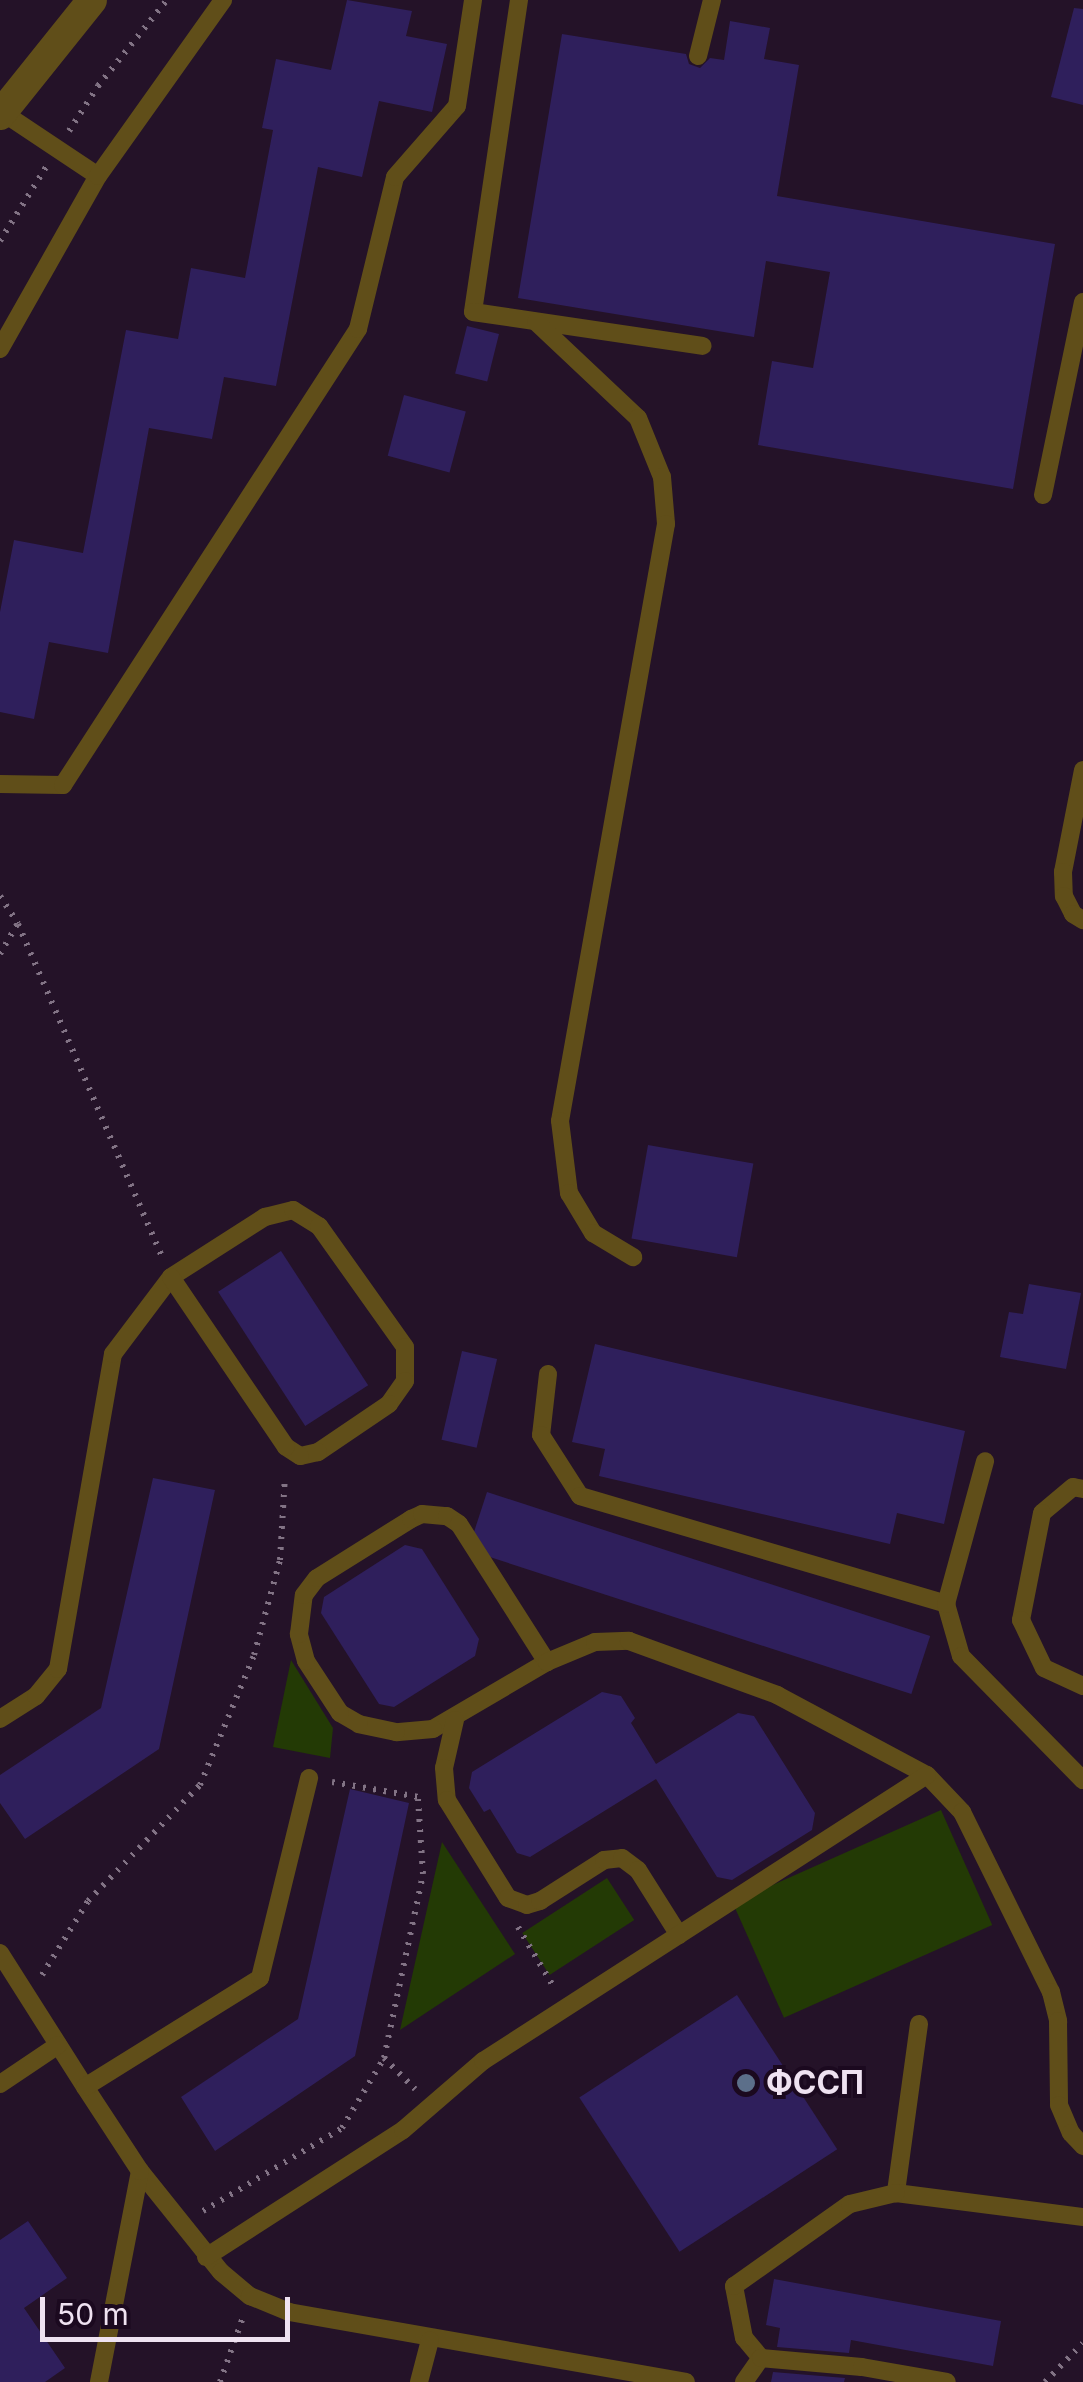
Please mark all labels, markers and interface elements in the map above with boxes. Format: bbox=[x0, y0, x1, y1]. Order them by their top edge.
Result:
place label: ФССП bbox=[766, 2064, 864, 2102]
marker: ФССП bbox=[735, 2072, 757, 2094]
scale bar bbox=[45, 2277, 295, 2339]
text: 50 m bbox=[57, 2296, 129, 2332]

